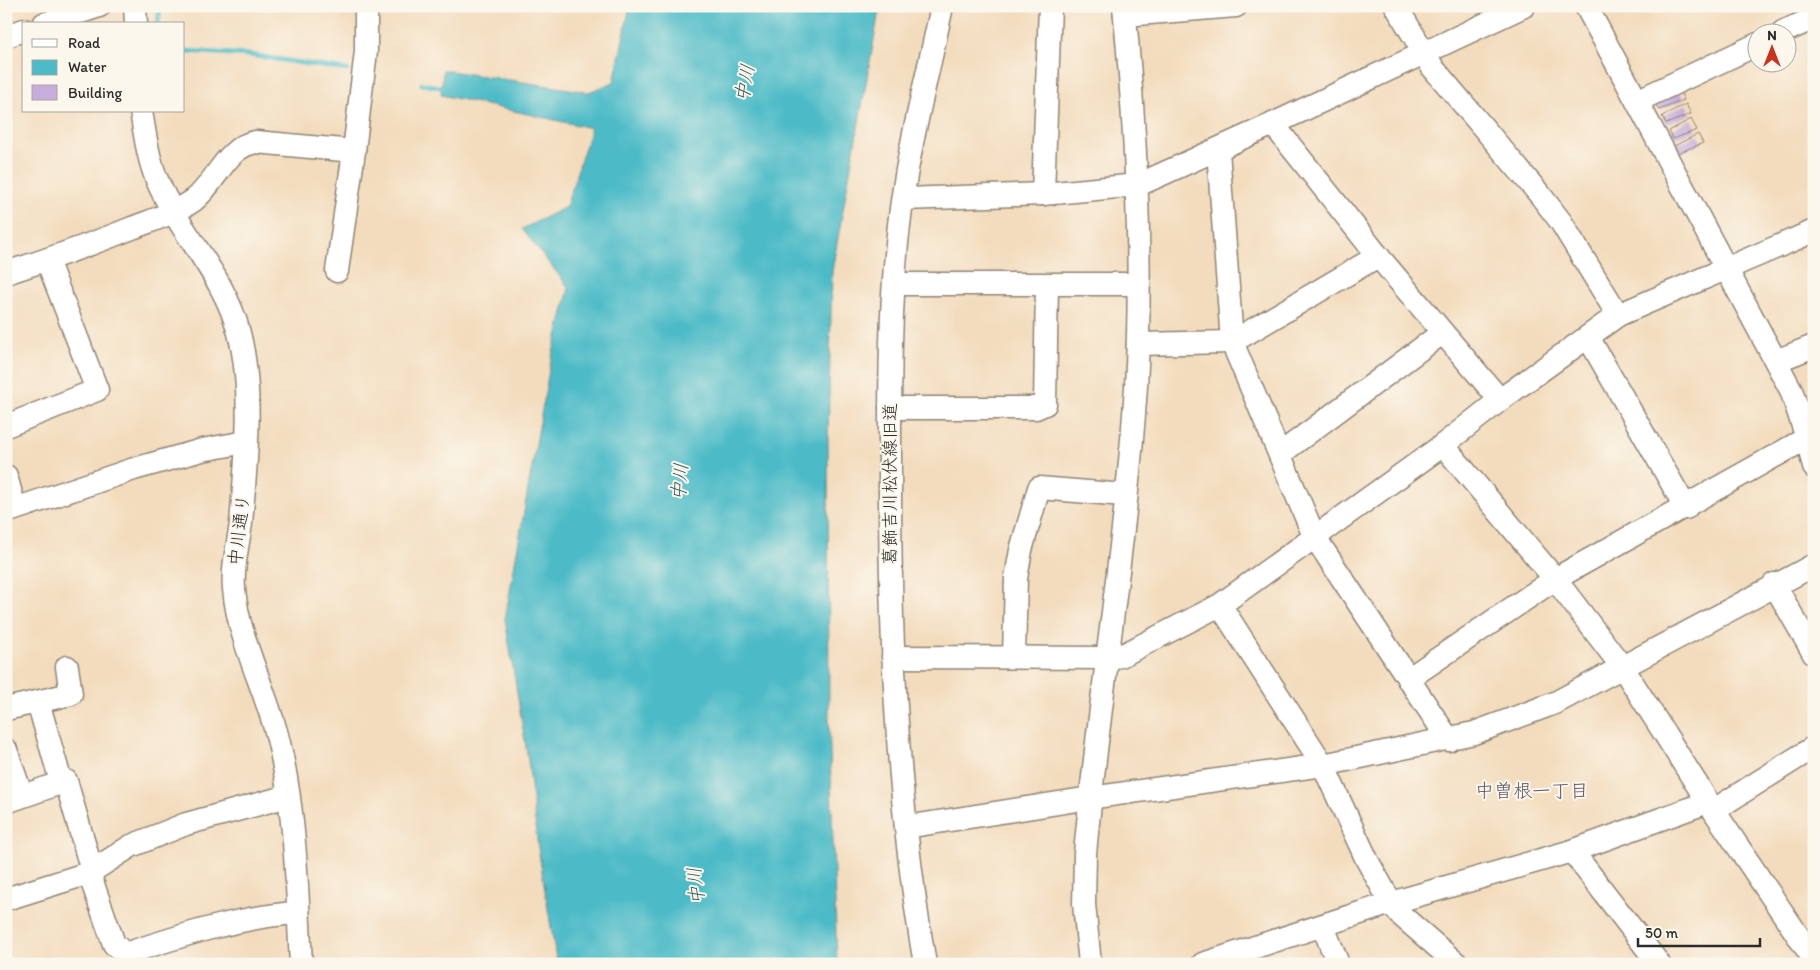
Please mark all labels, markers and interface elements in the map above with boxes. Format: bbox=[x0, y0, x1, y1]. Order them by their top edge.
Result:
legend bbox=[22, 22, 185, 112]
north arrow bbox=[1748, 22, 1798, 72]
text: N bbox=[1767, 27, 1777, 44]
text: Road bbox=[68, 34, 101, 52]
text: Water bbox=[68, 58, 107, 76]
water label: 中川 bbox=[730, 62, 759, 104]
text: Building bbox=[68, 84, 122, 102]
street label: 葛飾吉川松伏線旧道 bbox=[879, 403, 901, 565]
water label: 中川 bbox=[666, 462, 693, 502]
street label: 中川通り bbox=[224, 493, 254, 567]
district label: 中曽根一丁目 bbox=[1475, 779, 1589, 802]
water label: 中川 bbox=[682, 866, 709, 906]
scale bar bbox=[1638, 915, 1760, 947]
text: 50 m bbox=[1645, 924, 1678, 942]

